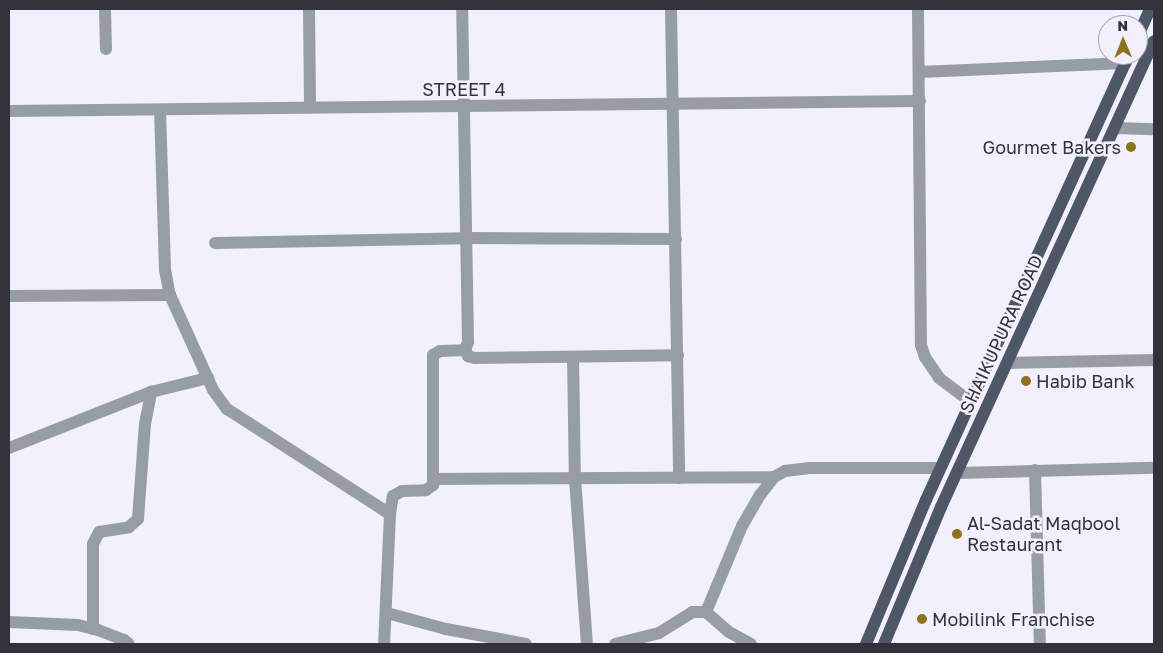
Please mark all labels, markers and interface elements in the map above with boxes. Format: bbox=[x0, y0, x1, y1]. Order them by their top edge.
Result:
north arrow bbox=[1098, 15, 1148, 65]
text: N bbox=[1117, 17, 1128, 34]
street label: STREET 4 bbox=[422, 78, 506, 100]
place label: Gourmet Bakers bbox=[982, 136, 1121, 158]
marker: Gourmet Bakers bbox=[1125, 141, 1137, 153]
street label: SHAIKUPURA ROAD bbox=[955, 251, 1047, 417]
place label: Habib Bank bbox=[1036, 370, 1135, 392]
marker: Habib Bank bbox=[1020, 375, 1032, 387]
place label: Al-Sadat Maqbool Restaurant bbox=[967, 513, 1120, 556]
marker: Al-Sadat Maqbool Restaurant bbox=[951, 528, 963, 540]
place label: Mobilink Franchise bbox=[932, 608, 1095, 630]
marker: Mobilink Franchise bbox=[916, 613, 928, 625]

